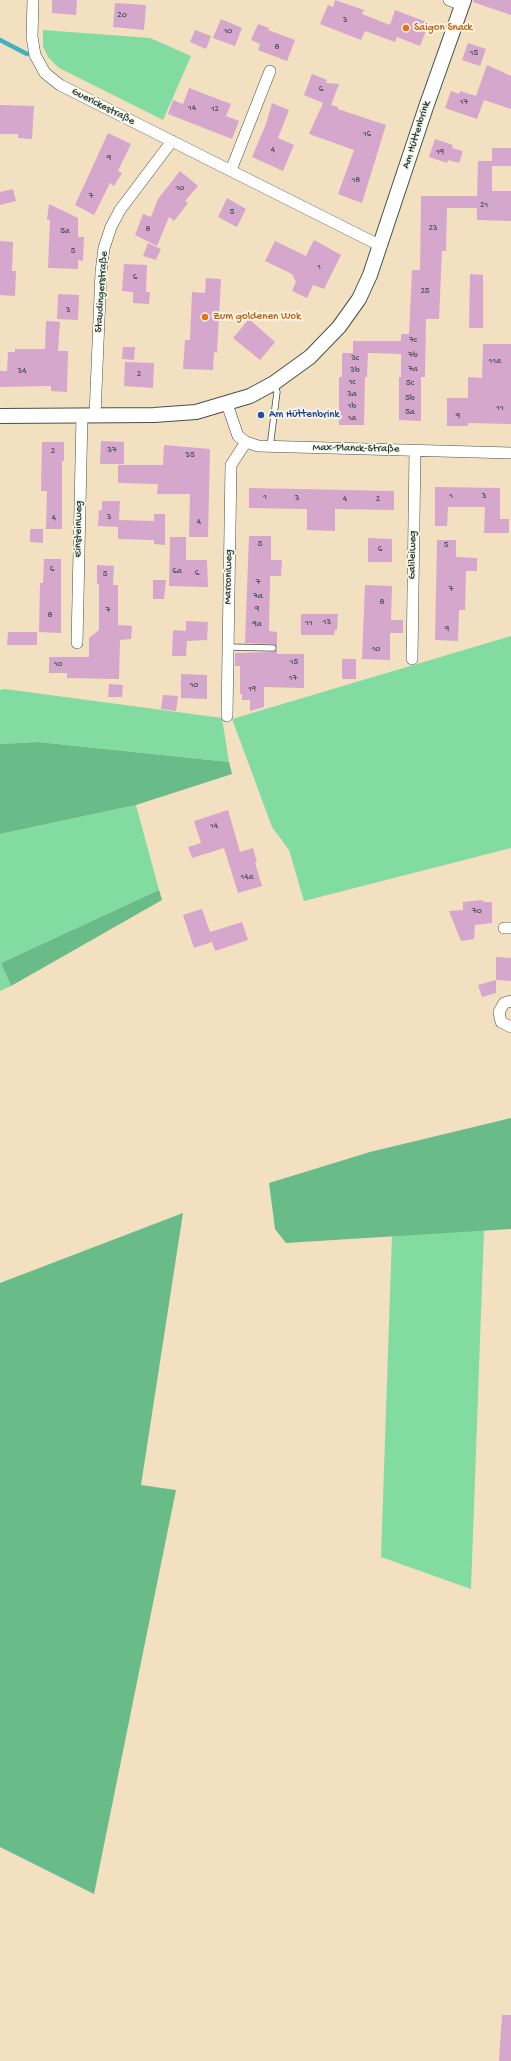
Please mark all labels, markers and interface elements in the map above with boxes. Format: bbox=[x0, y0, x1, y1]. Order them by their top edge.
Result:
house number: 20 bbox=[117, 11, 127, 21]
house number: 3 bbox=[343, 16, 347, 26]
place label: Saigon Snack bbox=[414, 21, 472, 35]
marker: Saigon Snack bbox=[401, 23, 411, 33]
house number: 10 bbox=[224, 27, 232, 37]
house number: 8 bbox=[275, 43, 279, 53]
house number: 15 bbox=[470, 49, 478, 59]
street label: Guerickestraße bbox=[69, 85, 137, 129]
house number: 6 bbox=[319, 85, 323, 95]
house number: 17 bbox=[460, 98, 468, 108]
street label: Am Hüttenbrink bbox=[400, 99, 434, 171]
house number: 14 bbox=[188, 104, 196, 114]
house number: 12 bbox=[211, 105, 219, 115]
house number: 16 bbox=[363, 130, 371, 140]
house number: 4 bbox=[271, 146, 275, 156]
house number: 19 bbox=[436, 148, 444, 158]
house number: 9 bbox=[107, 154, 111, 164]
house number: 18 bbox=[352, 176, 360, 186]
house number: 10 bbox=[176, 184, 184, 194]
house number: 7 bbox=[89, 192, 93, 202]
house number: 21 bbox=[480, 201, 488, 211]
house number: 5 bbox=[230, 208, 234, 218]
house number: 23 bbox=[428, 224, 438, 234]
house number: 8 bbox=[146, 225, 150, 235]
house number: 5a bbox=[60, 227, 70, 237]
house number: 5 bbox=[71, 247, 75, 257]
street label: Staudingerstraße bbox=[93, 251, 111, 333]
house number: 1 bbox=[317, 263, 321, 273]
house number: 6 bbox=[133, 273, 137, 283]
house number: 25 bbox=[420, 287, 430, 297]
house number: 3 bbox=[66, 306, 70, 316]
place label: Zum goldenen Wok bbox=[213, 310, 301, 324]
marker: Zum goldenen Wok bbox=[200, 312, 210, 322]
house number: 7c bbox=[409, 336, 417, 346]
house number: 7b bbox=[408, 351, 418, 361]
house number: 3c bbox=[351, 354, 359, 364]
house number: 11a bbox=[489, 357, 501, 367]
house number: 7a bbox=[408, 365, 418, 375]
house number: 3b bbox=[350, 366, 360, 376]
house number: 34 bbox=[18, 367, 26, 377]
house number: 2 bbox=[137, 370, 141, 380]
house number: 1c bbox=[349, 378, 355, 388]
house number: 5c bbox=[406, 379, 414, 389]
house number: 3a bbox=[347, 390, 357, 400]
house number: 5b bbox=[405, 394, 415, 404]
house number: 1b bbox=[348, 402, 356, 412]
house number: 11 bbox=[496, 404, 504, 414]
place label: Am Hüttenbrink bbox=[269, 408, 339, 422]
house number: 5a bbox=[405, 408, 415, 418]
marker: Am Hüttenbrink bbox=[256, 410, 266, 420]
house number: 9 bbox=[456, 412, 460, 422]
house number: 1a bbox=[348, 414, 356, 424]
street label: Max-Planck-Straße bbox=[312, 442, 400, 456]
house number: 37 bbox=[107, 446, 117, 456]
house number: 2 bbox=[51, 447, 55, 457]
house number: 35 bbox=[185, 451, 195, 461]
house number: 1 bbox=[449, 492, 453, 502]
house number: 3 bbox=[482, 492, 486, 502]
house number: 1 bbox=[263, 493, 267, 503]
house number: 3 bbox=[295, 494, 299, 504]
house number: 4 bbox=[343, 495, 347, 505]
house number: 2 bbox=[376, 495, 380, 505]
street label: Einsteinweg bbox=[72, 501, 86, 557]
house number: 3 bbox=[107, 513, 111, 523]
house number: 4 bbox=[52, 514, 56, 524]
house number: 4 bbox=[197, 518, 201, 528]
street label: Galileiweg bbox=[406, 530, 420, 580]
house number: 5 bbox=[258, 540, 262, 550]
house number: 5 bbox=[444, 541, 448, 551]
house number: 6 bbox=[378, 545, 382, 555]
street label: Marconiweg bbox=[222, 549, 236, 605]
house number: 6 bbox=[50, 565, 54, 575]
house number: 6a bbox=[172, 567, 182, 577]
house number: 6 bbox=[195, 569, 199, 579]
house number: 5 bbox=[103, 570, 107, 580]
house number: 7 bbox=[256, 578, 260, 588]
house number: 7 bbox=[449, 585, 453, 595]
house number: 7a bbox=[253, 592, 263, 602]
house number: 8 bbox=[380, 598, 384, 608]
house number: 9 bbox=[255, 605, 259, 615]
house number: 7 bbox=[106, 606, 110, 616]
house number: 8 bbox=[48, 611, 52, 621]
house number: 13 bbox=[323, 618, 331, 628]
house number: 11 bbox=[305, 619, 313, 629]
house number: 9a bbox=[252, 620, 262, 630]
house number: 9 bbox=[445, 625, 449, 635]
house number: 10 bbox=[372, 645, 380, 655]
house number: 15 bbox=[290, 658, 298, 668]
house number: 10 bbox=[54, 660, 62, 670]
house number: 17 bbox=[289, 674, 297, 684]
house number: 10 bbox=[190, 681, 198, 691]
house number: 19 bbox=[248, 685, 256, 695]
house number: 14 bbox=[210, 822, 218, 832]
house number: 14a bbox=[241, 873, 253, 883]
house number: 70 bbox=[472, 907, 482, 917]

